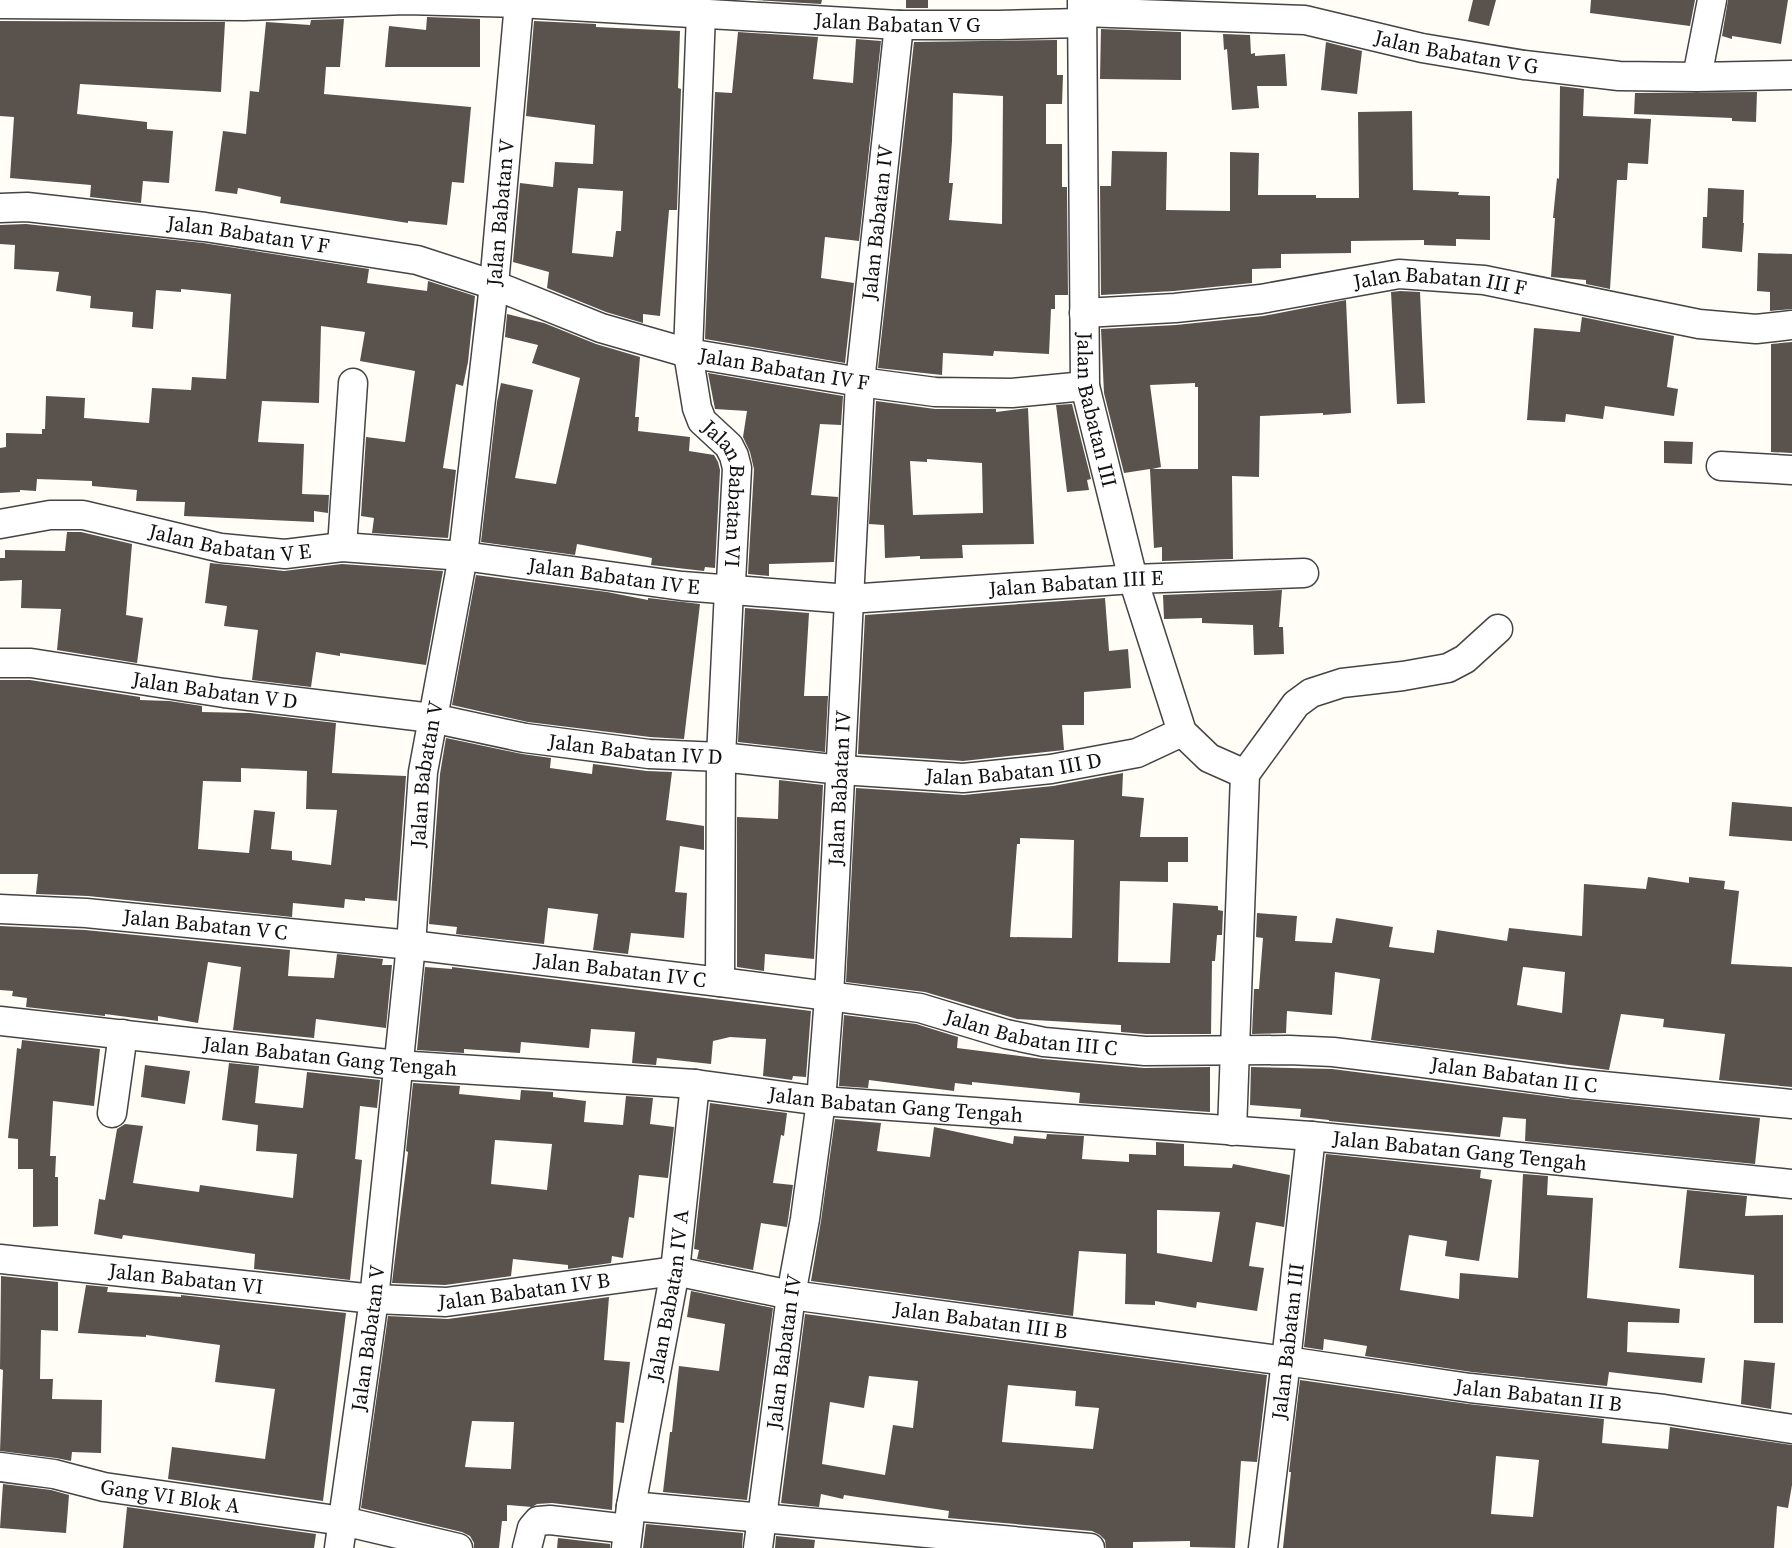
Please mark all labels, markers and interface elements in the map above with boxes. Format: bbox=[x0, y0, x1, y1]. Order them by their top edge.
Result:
street label: Jalan Babatan V G bbox=[813, 5, 980, 39]
street label: Jalan Babatan V G bbox=[1371, 22, 1540, 81]
street label: Jalan Babatan V bbox=[479, 138, 521, 288]
street label: Jalan Babatan IV bbox=[854, 143, 900, 303]
street label: Jalan Babatan V F bbox=[165, 208, 332, 260]
street label: Jalan Babatan III F bbox=[1350, 259, 1529, 302]
street label: Jalan Babatan III bbox=[1071, 331, 1125, 490]
street label: Jalan Babatan IV F bbox=[696, 340, 871, 397]
street label: Jalan Babatan VI bbox=[695, 412, 752, 568]
street label: Jalan Babatan V E bbox=[145, 516, 313, 568]
street label: Jalan Babatan IV E bbox=[525, 550, 701, 601]
street label: Jalan Babatan III E bbox=[987, 563, 1164, 603]
street label: Jalan Babatan V D bbox=[129, 664, 299, 716]
street label: Jalan Babatan V bbox=[403, 698, 450, 849]
street label: Jalan Babatan IV bbox=[821, 709, 857, 868]
street label: Jalan Babatan IV D bbox=[546, 726, 723, 771]
street label: Jalan Babatan III D bbox=[923, 745, 1104, 792]
street label: Jalan Babatan V C bbox=[121, 902, 289, 947]
street label: Jalan Babatan IV C bbox=[531, 945, 708, 994]
street label: Jalan Babatan III C bbox=[940, 1001, 1119, 1062]
street label: Jalan Babatan Gang Tengah bbox=[200, 1028, 458, 1083]
street label: Jalan Babatan II C bbox=[1428, 1049, 1599, 1099]
street label: Jalan Babatan Gang Tengah bbox=[766, 1079, 1024, 1129]
street label: Jalan Babatan Gang Tengah bbox=[1330, 1123, 1589, 1177]
street label: Jalan Babatan IV A bbox=[639, 1208, 695, 1385]
street label: Jalan Babatan VI bbox=[106, 1256, 265, 1301]
street label: Jalan Babatan III bbox=[1264, 1262, 1311, 1422]
street label: Jalan Babatan V bbox=[343, 1263, 391, 1414]
street label: Jalan Babatan IV B bbox=[437, 1265, 612, 1316]
street label: Jalan Babatan IV bbox=[759, 1272, 809, 1432]
street label: Jalan Babatan III B bbox=[891, 1294, 1070, 1346]
street label: Jalan Babatan II B bbox=[1452, 1371, 1624, 1418]
street label: Gang VI Blok A bbox=[99, 1472, 242, 1520]

